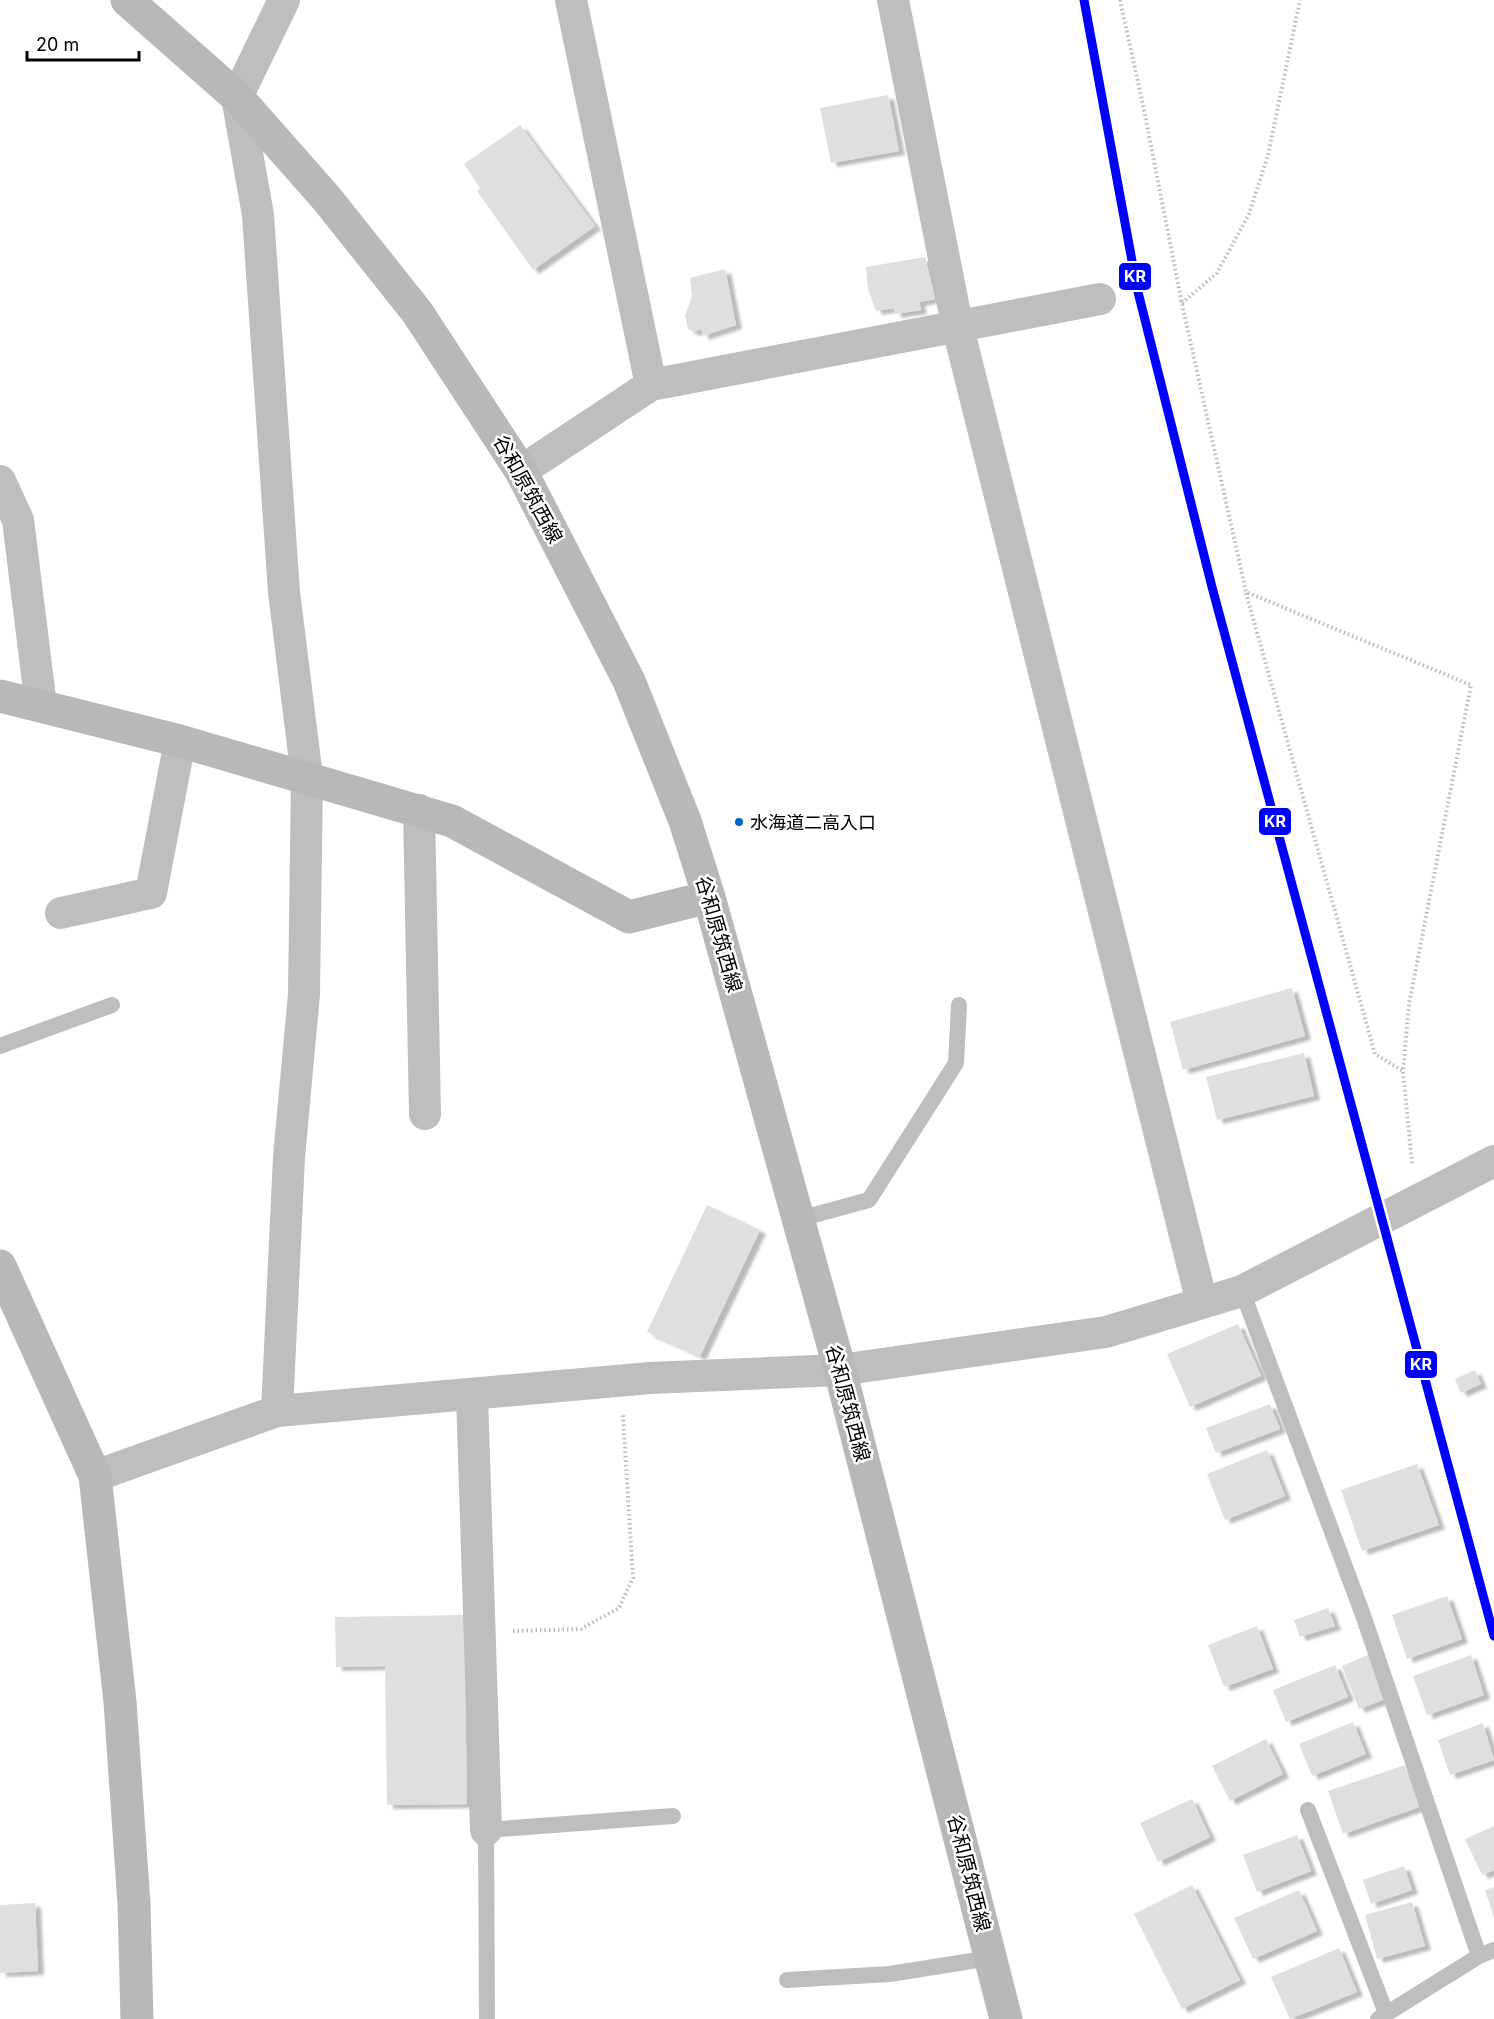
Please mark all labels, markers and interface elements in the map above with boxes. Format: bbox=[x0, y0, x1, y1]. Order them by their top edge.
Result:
scale bar bbox=[27, 24, 140, 62]
text: 20 m bbox=[36, 34, 79, 55]
line badge: KR bbox=[1118, 262, 1152, 291]
text: KR bbox=[1124, 266, 1147, 286]
street label: 谷和原筑西線 bbox=[488, 431, 568, 547]
line badge: KR bbox=[1258, 807, 1292, 836]
text: KR bbox=[1264, 811, 1287, 831]
place label: 水海道二高入口 bbox=[750, 812, 876, 833]
marker: 水海道二高入口 bbox=[733, 816, 745, 828]
street label: 谷和原筑西線 bbox=[691, 873, 747, 995]
street label: 谷和原筑西線 bbox=[821, 1342, 875, 1464]
line badge: KR bbox=[1404, 1350, 1438, 1379]
text: KR bbox=[1410, 1354, 1433, 1374]
street label: 谷和原筑西線 bbox=[943, 1812, 995, 1934]

